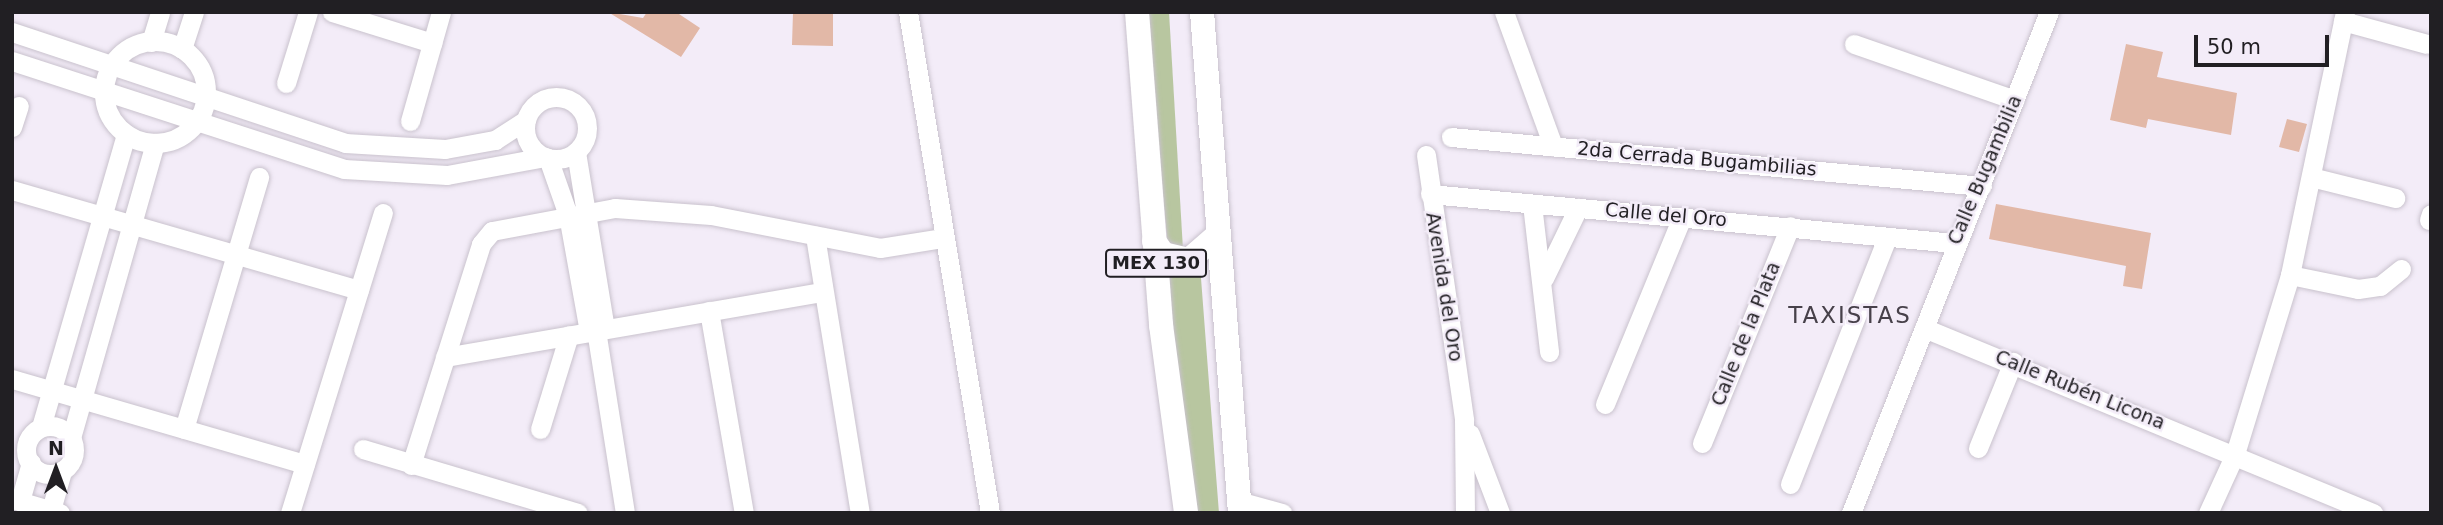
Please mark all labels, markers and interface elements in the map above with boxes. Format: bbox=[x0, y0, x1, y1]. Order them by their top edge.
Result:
scale bar bbox=[2198, 21, 2333, 65]
text: 50 m bbox=[2207, 35, 2261, 59]
street label: Calle Bugambilia bbox=[1943, 92, 2027, 248]
street label: 2da Cerrada Bugambilias bbox=[1576, 137, 1818, 181]
street label: Calle del Oro bbox=[1604, 198, 1728, 232]
street label: Avenida del Oro bbox=[1421, 211, 1467, 363]
road number: MEX 130 bbox=[1104, 248, 1208, 278]
street label: Calle de la Plata bbox=[1707, 259, 1785, 409]
district label: TAXISTAS bbox=[1789, 301, 1911, 329]
street label: Calle Rubén Licona bbox=[1992, 346, 2168, 434]
north arrow bbox=[21, 434, 91, 504]
text: N bbox=[48, 437, 64, 459]

